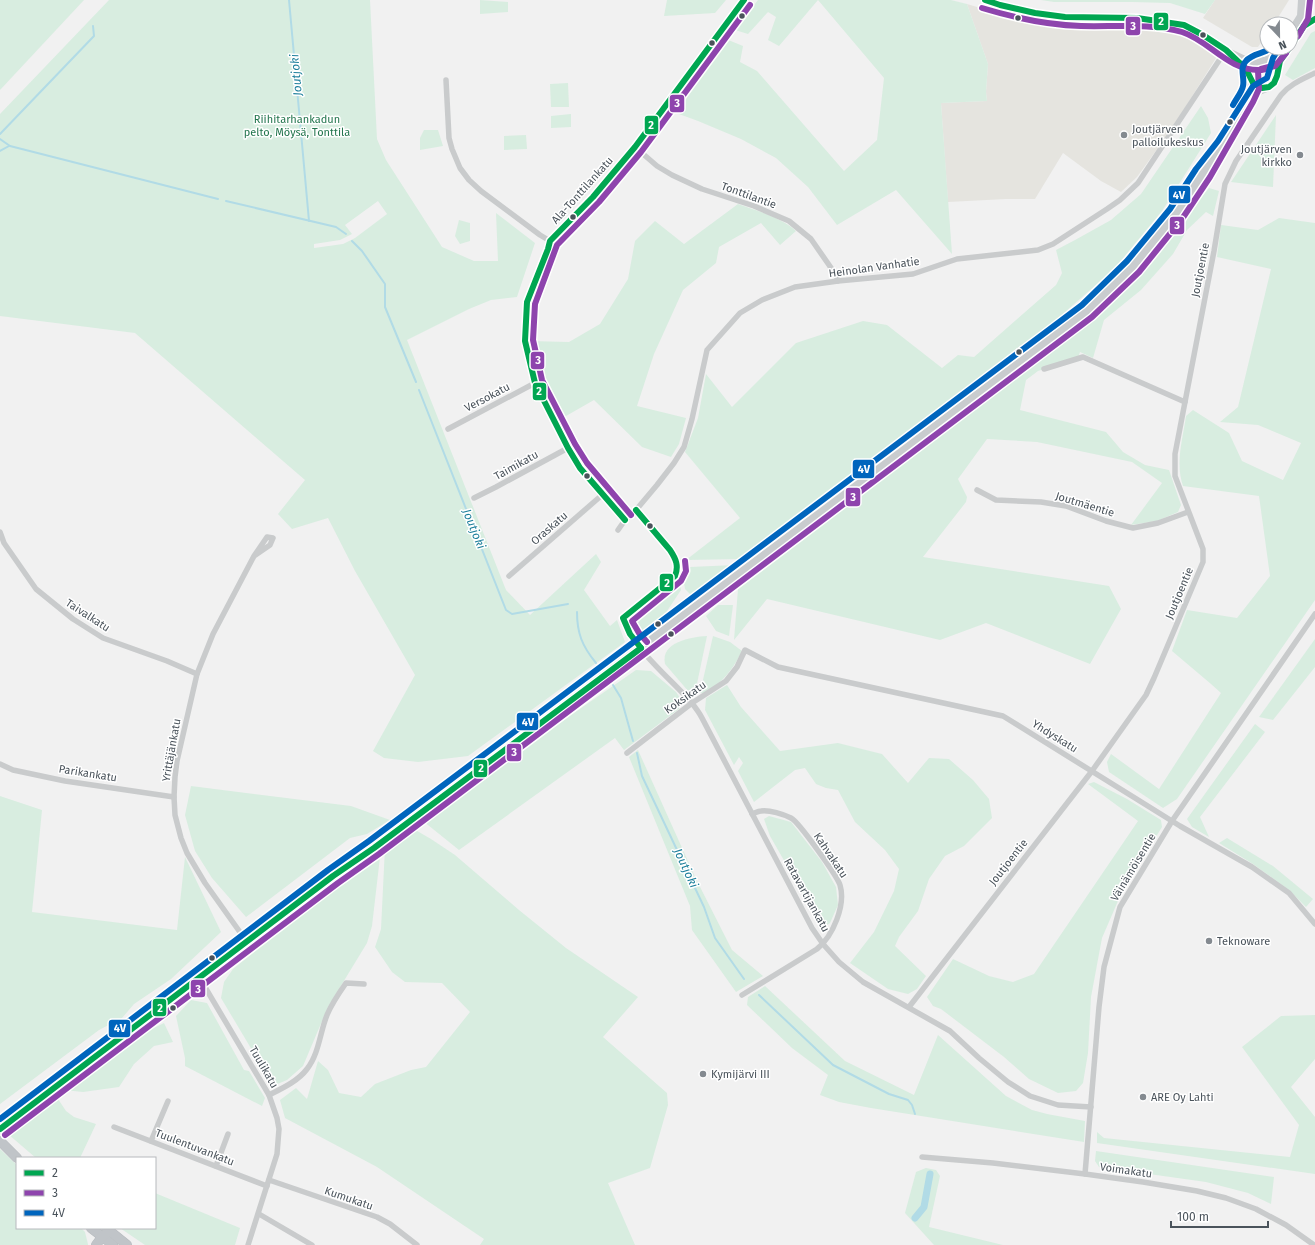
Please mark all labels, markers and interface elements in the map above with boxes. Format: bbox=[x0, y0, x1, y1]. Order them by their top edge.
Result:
unlabelled marker bbox=[737, 11, 747, 21]
line badge: 2 bbox=[1153, 12, 1169, 31]
unlabelled marker bbox=[1013, 13, 1023, 23]
text: 2 bbox=[1158, 15, 1164, 28]
line badge: 3 bbox=[1125, 16, 1141, 36]
north arrow bbox=[1259, 16, 1299, 56]
text: 3 bbox=[1129, 20, 1136, 33]
unlabelled marker bbox=[1198, 30, 1208, 40]
text: N bbox=[1277, 37, 1288, 52]
unlabelled marker bbox=[707, 38, 717, 48]
water label: Joutjoki bbox=[287, 53, 305, 97]
line badge: 3 bbox=[669, 94, 685, 113]
text: 3 bbox=[673, 97, 680, 110]
park label: Riihitarhankadun pelto, Möysä, Tonttila bbox=[244, 113, 350, 139]
line badge: 2 bbox=[644, 115, 659, 135]
unlabelled marker bbox=[1225, 117, 1235, 127]
text: 2 bbox=[648, 119, 654, 132]
place label: Joutjärven palloilukeskus bbox=[1132, 123, 1204, 149]
marker: Joutjärven palloilukeskus bbox=[1119, 130, 1129, 140]
place label: Joutjärven kirkko bbox=[1241, 143, 1292, 169]
marker: Joutjärven kirkko bbox=[1295, 150, 1305, 160]
street label: Ala-Tonttilankatu bbox=[549, 154, 616, 227]
street label: Tonttilantie bbox=[720, 179, 778, 211]
line badge: 4V bbox=[1168, 185, 1191, 204]
text: 4V bbox=[1173, 189, 1186, 202]
unlabelled marker bbox=[568, 212, 578, 222]
line badge: 3 bbox=[1169, 216, 1185, 235]
text: 3 bbox=[1173, 219, 1180, 232]
street label: Joutjoentie bbox=[1189, 242, 1212, 298]
street label: Heinolan Vanhatie bbox=[828, 255, 920, 280]
unlabelled marker bbox=[1014, 347, 1024, 357]
line badge: 3 bbox=[530, 351, 545, 370]
text: 3 bbox=[534, 354, 541, 367]
street label: Versokatu bbox=[462, 380, 512, 415]
line badge: 2 bbox=[532, 382, 547, 401]
text: 2 bbox=[536, 385, 542, 398]
street label: Taimikatu bbox=[492, 448, 541, 483]
line badge: 4V bbox=[852, 459, 875, 479]
text: 4V bbox=[858, 463, 871, 476]
unlabelled marker bbox=[582, 471, 592, 481]
line badge: 3 bbox=[845, 487, 861, 507]
street label: Joutmäentie bbox=[1054, 489, 1116, 520]
text: 3 bbox=[849, 491, 856, 504]
water label: Joutjoki bbox=[459, 506, 489, 552]
street label: Oraskatu bbox=[528, 509, 570, 548]
unlabelled marker bbox=[645, 521, 655, 531]
street label: Joutjoentie bbox=[1163, 565, 1196, 621]
line badge: 2 bbox=[659, 573, 674, 592]
text: 2 bbox=[664, 577, 670, 590]
street label: Taivalkatu bbox=[63, 596, 112, 635]
unlabelled marker bbox=[653, 619, 663, 629]
unlabelled marker bbox=[666, 629, 676, 639]
street label: Koksikatu bbox=[662, 678, 709, 717]
line badge: 4V bbox=[516, 712, 539, 731]
text: 4V bbox=[522, 716, 535, 729]
street label: Yrittäjänkatu bbox=[160, 717, 183, 783]
street label: Yhdyskatu bbox=[1030, 717, 1080, 756]
line badge: 3 bbox=[506, 743, 522, 762]
text: 3 bbox=[510, 746, 517, 759]
line badge: 2 bbox=[473, 759, 488, 778]
street label: Parikankatu bbox=[58, 762, 118, 785]
text: 2 bbox=[478, 762, 484, 775]
street label: Kahvakatu bbox=[811, 830, 850, 880]
street label: Väinämöisentie bbox=[1108, 831, 1159, 904]
street label: Joutjoentie bbox=[986, 837, 1030, 888]
water label: Joutjoki bbox=[670, 845, 701, 891]
street label: Ratavartijankatu bbox=[781, 856, 832, 934]
place label: Teknoware bbox=[1217, 935, 1270, 948]
marker: Teknoware bbox=[1204, 936, 1214, 946]
unlabelled marker bbox=[207, 953, 217, 963]
line badge: 3 bbox=[190, 979, 206, 998]
text: 3 bbox=[194, 983, 201, 996]
line badge: 2 bbox=[152, 998, 167, 1017]
text: 2 bbox=[157, 1002, 163, 1015]
unlabelled marker bbox=[168, 1003, 178, 1013]
line badge: 4V bbox=[108, 1019, 131, 1038]
text: 4V bbox=[114, 1022, 127, 1035]
street label: Tuulikatu bbox=[246, 1044, 281, 1091]
place label: Kymijärvi III bbox=[711, 1068, 770, 1081]
marker: Kymijärvi III bbox=[698, 1069, 708, 1079]
place label: ARE Oy Lahti bbox=[1151, 1091, 1214, 1104]
marker: ARE Oy Lahti bbox=[1138, 1092, 1148, 1102]
street label: Tuulentuvankatu bbox=[153, 1126, 236, 1169]
legend bbox=[16, 1157, 156, 1229]
street label: Voimakatu bbox=[1099, 1160, 1153, 1181]
text: 2 bbox=[52, 1166, 58, 1180]
street label: Kumukatu bbox=[323, 1184, 375, 1213]
text: 3 bbox=[52, 1186, 58, 1200]
scale bar bbox=[1171, 1203, 1268, 1229]
text: 4V bbox=[52, 1206, 65, 1220]
text: 100 m bbox=[1177, 1210, 1209, 1224]

